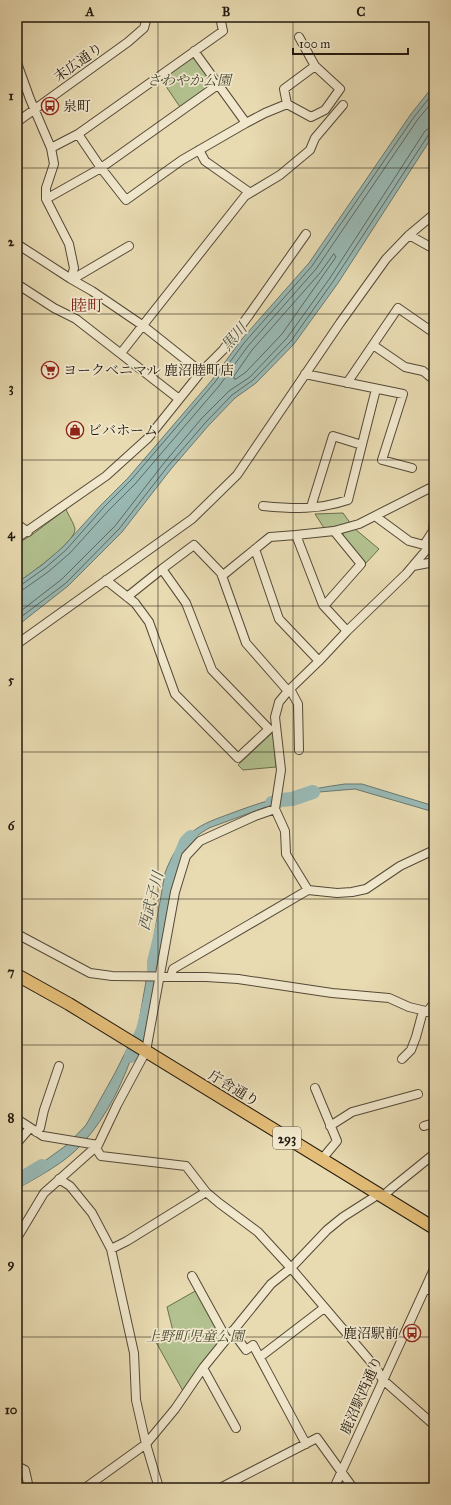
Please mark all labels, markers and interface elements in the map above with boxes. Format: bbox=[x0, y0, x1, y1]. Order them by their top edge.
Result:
text: A bbox=[85, 4, 95, 20]
text: B bbox=[222, 4, 231, 20]
text: C bbox=[357, 4, 366, 20]
scale bar bbox=[293, 30, 408, 56]
text: 100 m bbox=[299, 37, 330, 51]
street label: 末広通り bbox=[50, 39, 106, 85]
park label: さわやか公園 bbox=[147, 72, 233, 89]
text: 1 bbox=[8, 88, 14, 104]
bus stop icon: 泉町 bbox=[40, 96, 60, 116]
place label: 泉町 bbox=[63, 98, 91, 115]
text: 2 bbox=[8, 234, 15, 250]
district label: 睦町 bbox=[71, 296, 103, 315]
water label: 黒川 bbox=[217, 318, 252, 354]
supermarket icon: ヨークベニマル 鹿沼睦町店 bbox=[40, 360, 60, 380]
place label: ヨークベニマル 鹿沼睦町店 bbox=[63, 362, 234, 379]
text: 3 bbox=[8, 380, 14, 396]
shop icon: ビバホーム bbox=[65, 420, 85, 440]
place label: ビバホーム bbox=[88, 422, 158, 439]
text: 4 bbox=[7, 526, 15, 542]
text: 5 bbox=[8, 672, 15, 688]
text: 6 bbox=[8, 818, 16, 834]
water label: 西武子川 bbox=[135, 868, 167, 932]
text: 7 bbox=[8, 964, 15, 980]
street label: 庁舎通り bbox=[205, 1067, 262, 1110]
text: 8 bbox=[8, 1110, 15, 1126]
road number: 293 bbox=[273, 1127, 301, 1149]
text: 9 bbox=[8, 1256, 15, 1272]
bus stop icon: 鹿沼駅前 bbox=[402, 1323, 422, 1343]
place label: 鹿沼駅前 bbox=[343, 1325, 399, 1342]
park label: 上野町児童公園 bbox=[146, 1328, 246, 1345]
street label: 鹿沼駅西通り bbox=[337, 1353, 386, 1437]
text: 10 bbox=[5, 1402, 18, 1418]

